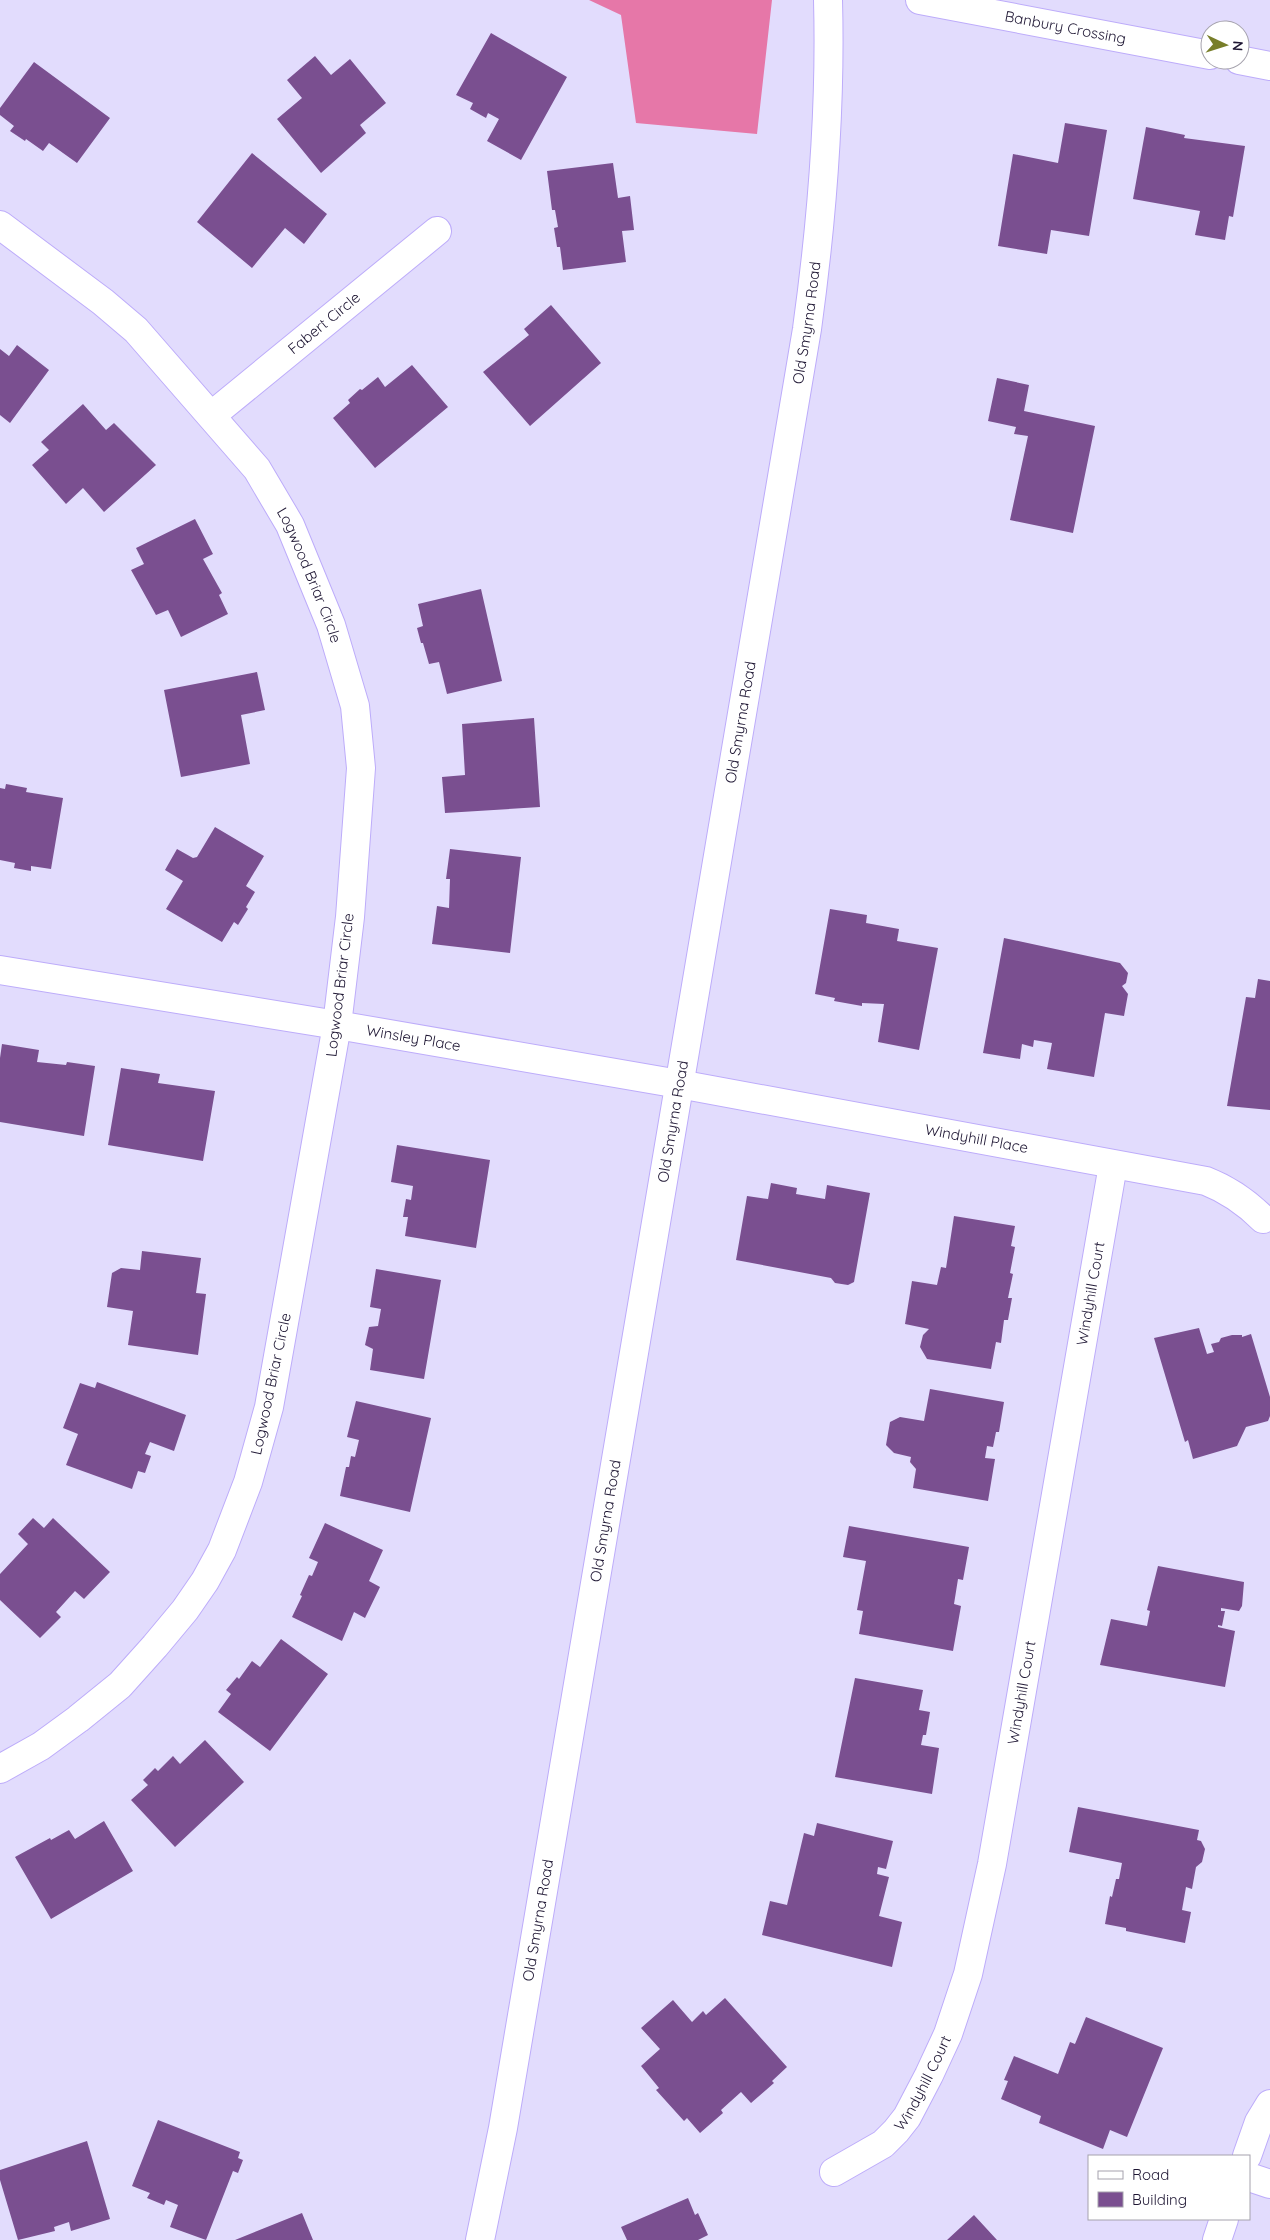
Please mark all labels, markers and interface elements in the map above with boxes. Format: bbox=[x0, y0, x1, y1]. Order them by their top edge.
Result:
street label: Banbury Crossing bbox=[1003, 6, 1128, 48]
north arrow bbox=[1200, 20, 1250, 70]
text: N bbox=[1229, 40, 1247, 52]
street label: Old Smyrna Road bbox=[788, 260, 824, 385]
street label: Fabert Circle bbox=[284, 288, 364, 358]
street label: Logwood Briar Circle bbox=[273, 504, 346, 645]
street label: Old Smyrna Road bbox=[720, 660, 760, 785]
street label: Logwood Briar Circle bbox=[321, 912, 358, 1058]
street label: Winsley Place bbox=[365, 1020, 462, 1055]
street label: Old Smyrna Road bbox=[653, 1059, 692, 1184]
street label: Windyhill Place bbox=[923, 1119, 1030, 1157]
street label: Windyhill Court bbox=[1072, 1240, 1109, 1347]
street label: Logwood Briar Circle bbox=[246, 1311, 295, 1457]
street label: Old Smyrna Road bbox=[585, 1458, 625, 1583]
street label: Windyhill Court bbox=[1003, 1639, 1039, 1746]
street label: Old Smyrna Road bbox=[518, 1858, 557, 1983]
street label: Windyhill Court bbox=[890, 2032, 955, 2134]
legend bbox=[1088, 2155, 1250, 2220]
text: Road bbox=[1132, 2165, 1169, 2184]
text: Building bbox=[1132, 2190, 1187, 2209]

